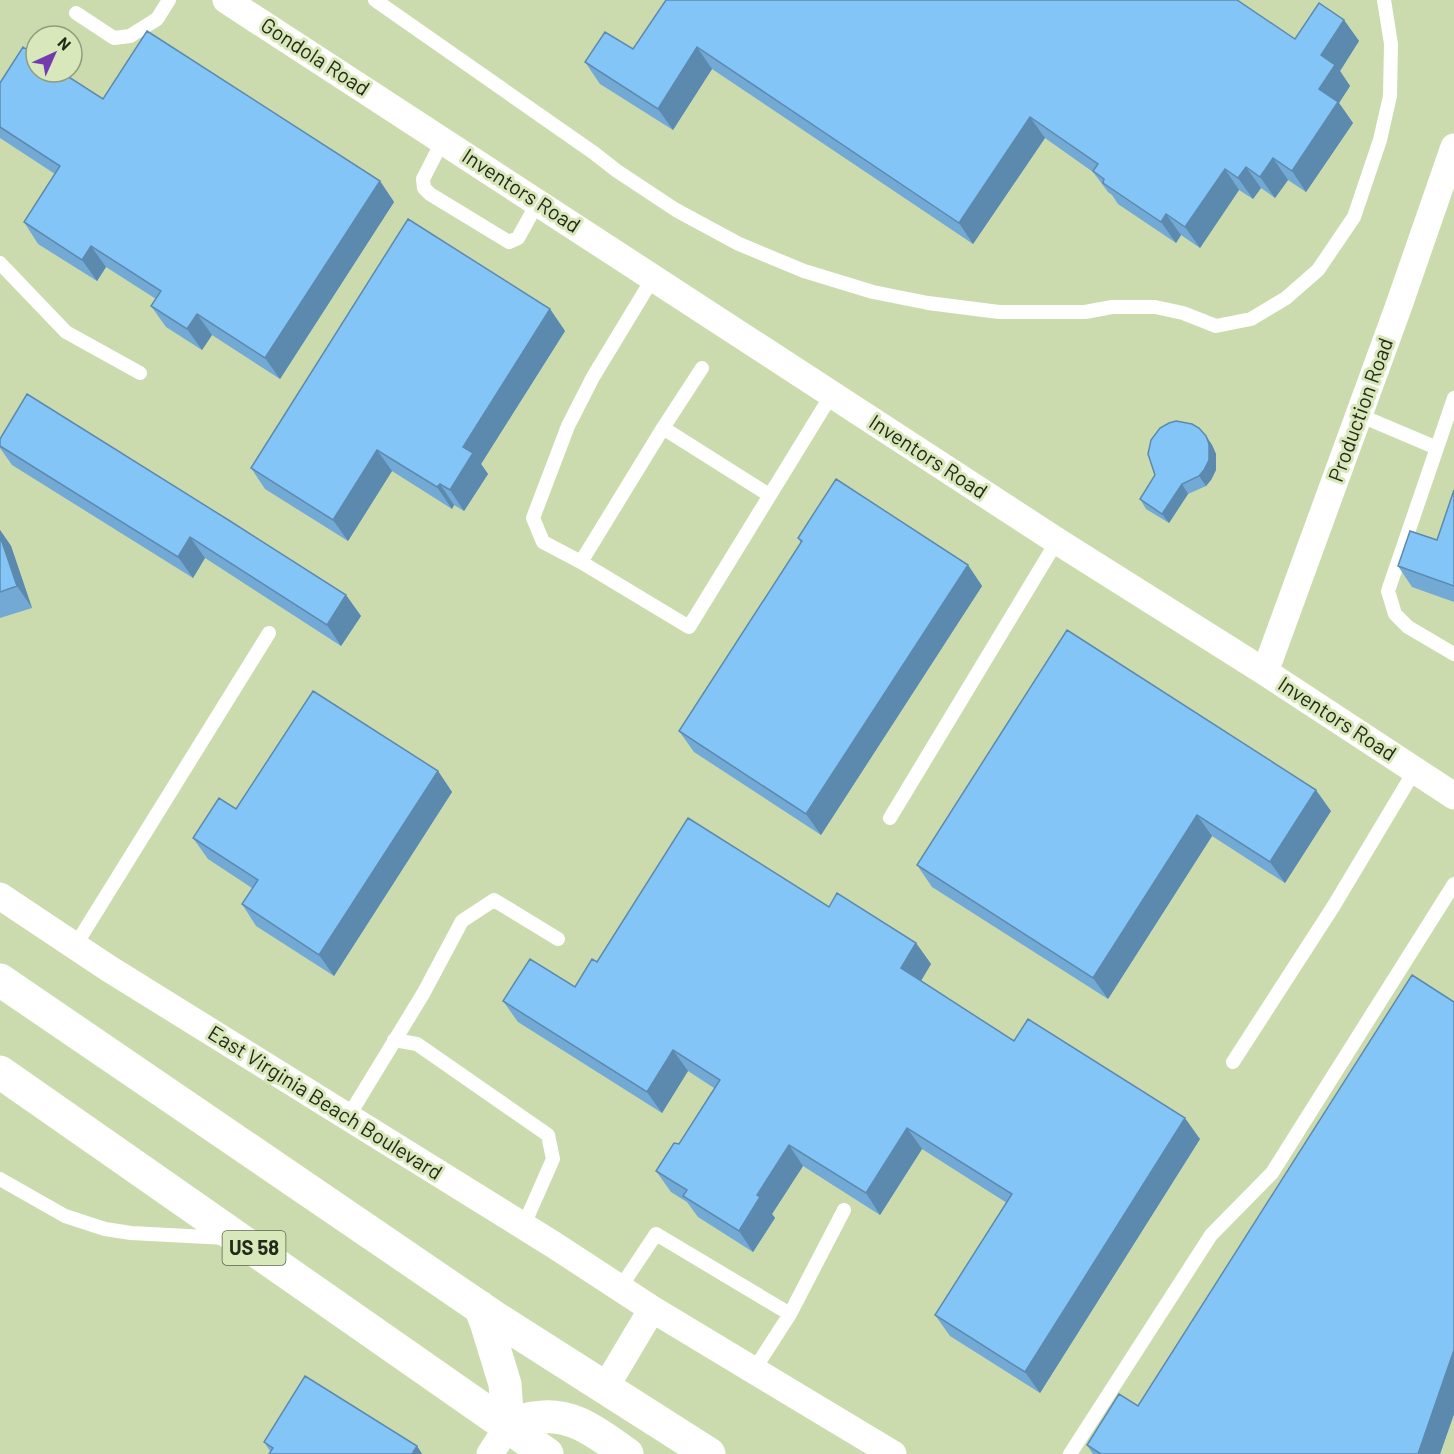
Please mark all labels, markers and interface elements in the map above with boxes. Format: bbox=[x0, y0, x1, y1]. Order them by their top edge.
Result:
street label: Gondola Road bbox=[257, 11, 375, 100]
north arrow bbox=[24, 24, 84, 84]
text: N bbox=[54, 33, 75, 54]
street label: Inventors Road bbox=[458, 142, 586, 237]
street label: Production Road bbox=[1322, 334, 1397, 485]
street label: Inventors Road bbox=[865, 408, 993, 503]
street label: Inventors Road bbox=[1274, 670, 1402, 765]
street label: East Virginia Beach Boulevard bbox=[204, 1019, 447, 1184]
road number: US 58 bbox=[222, 1231, 286, 1265]

